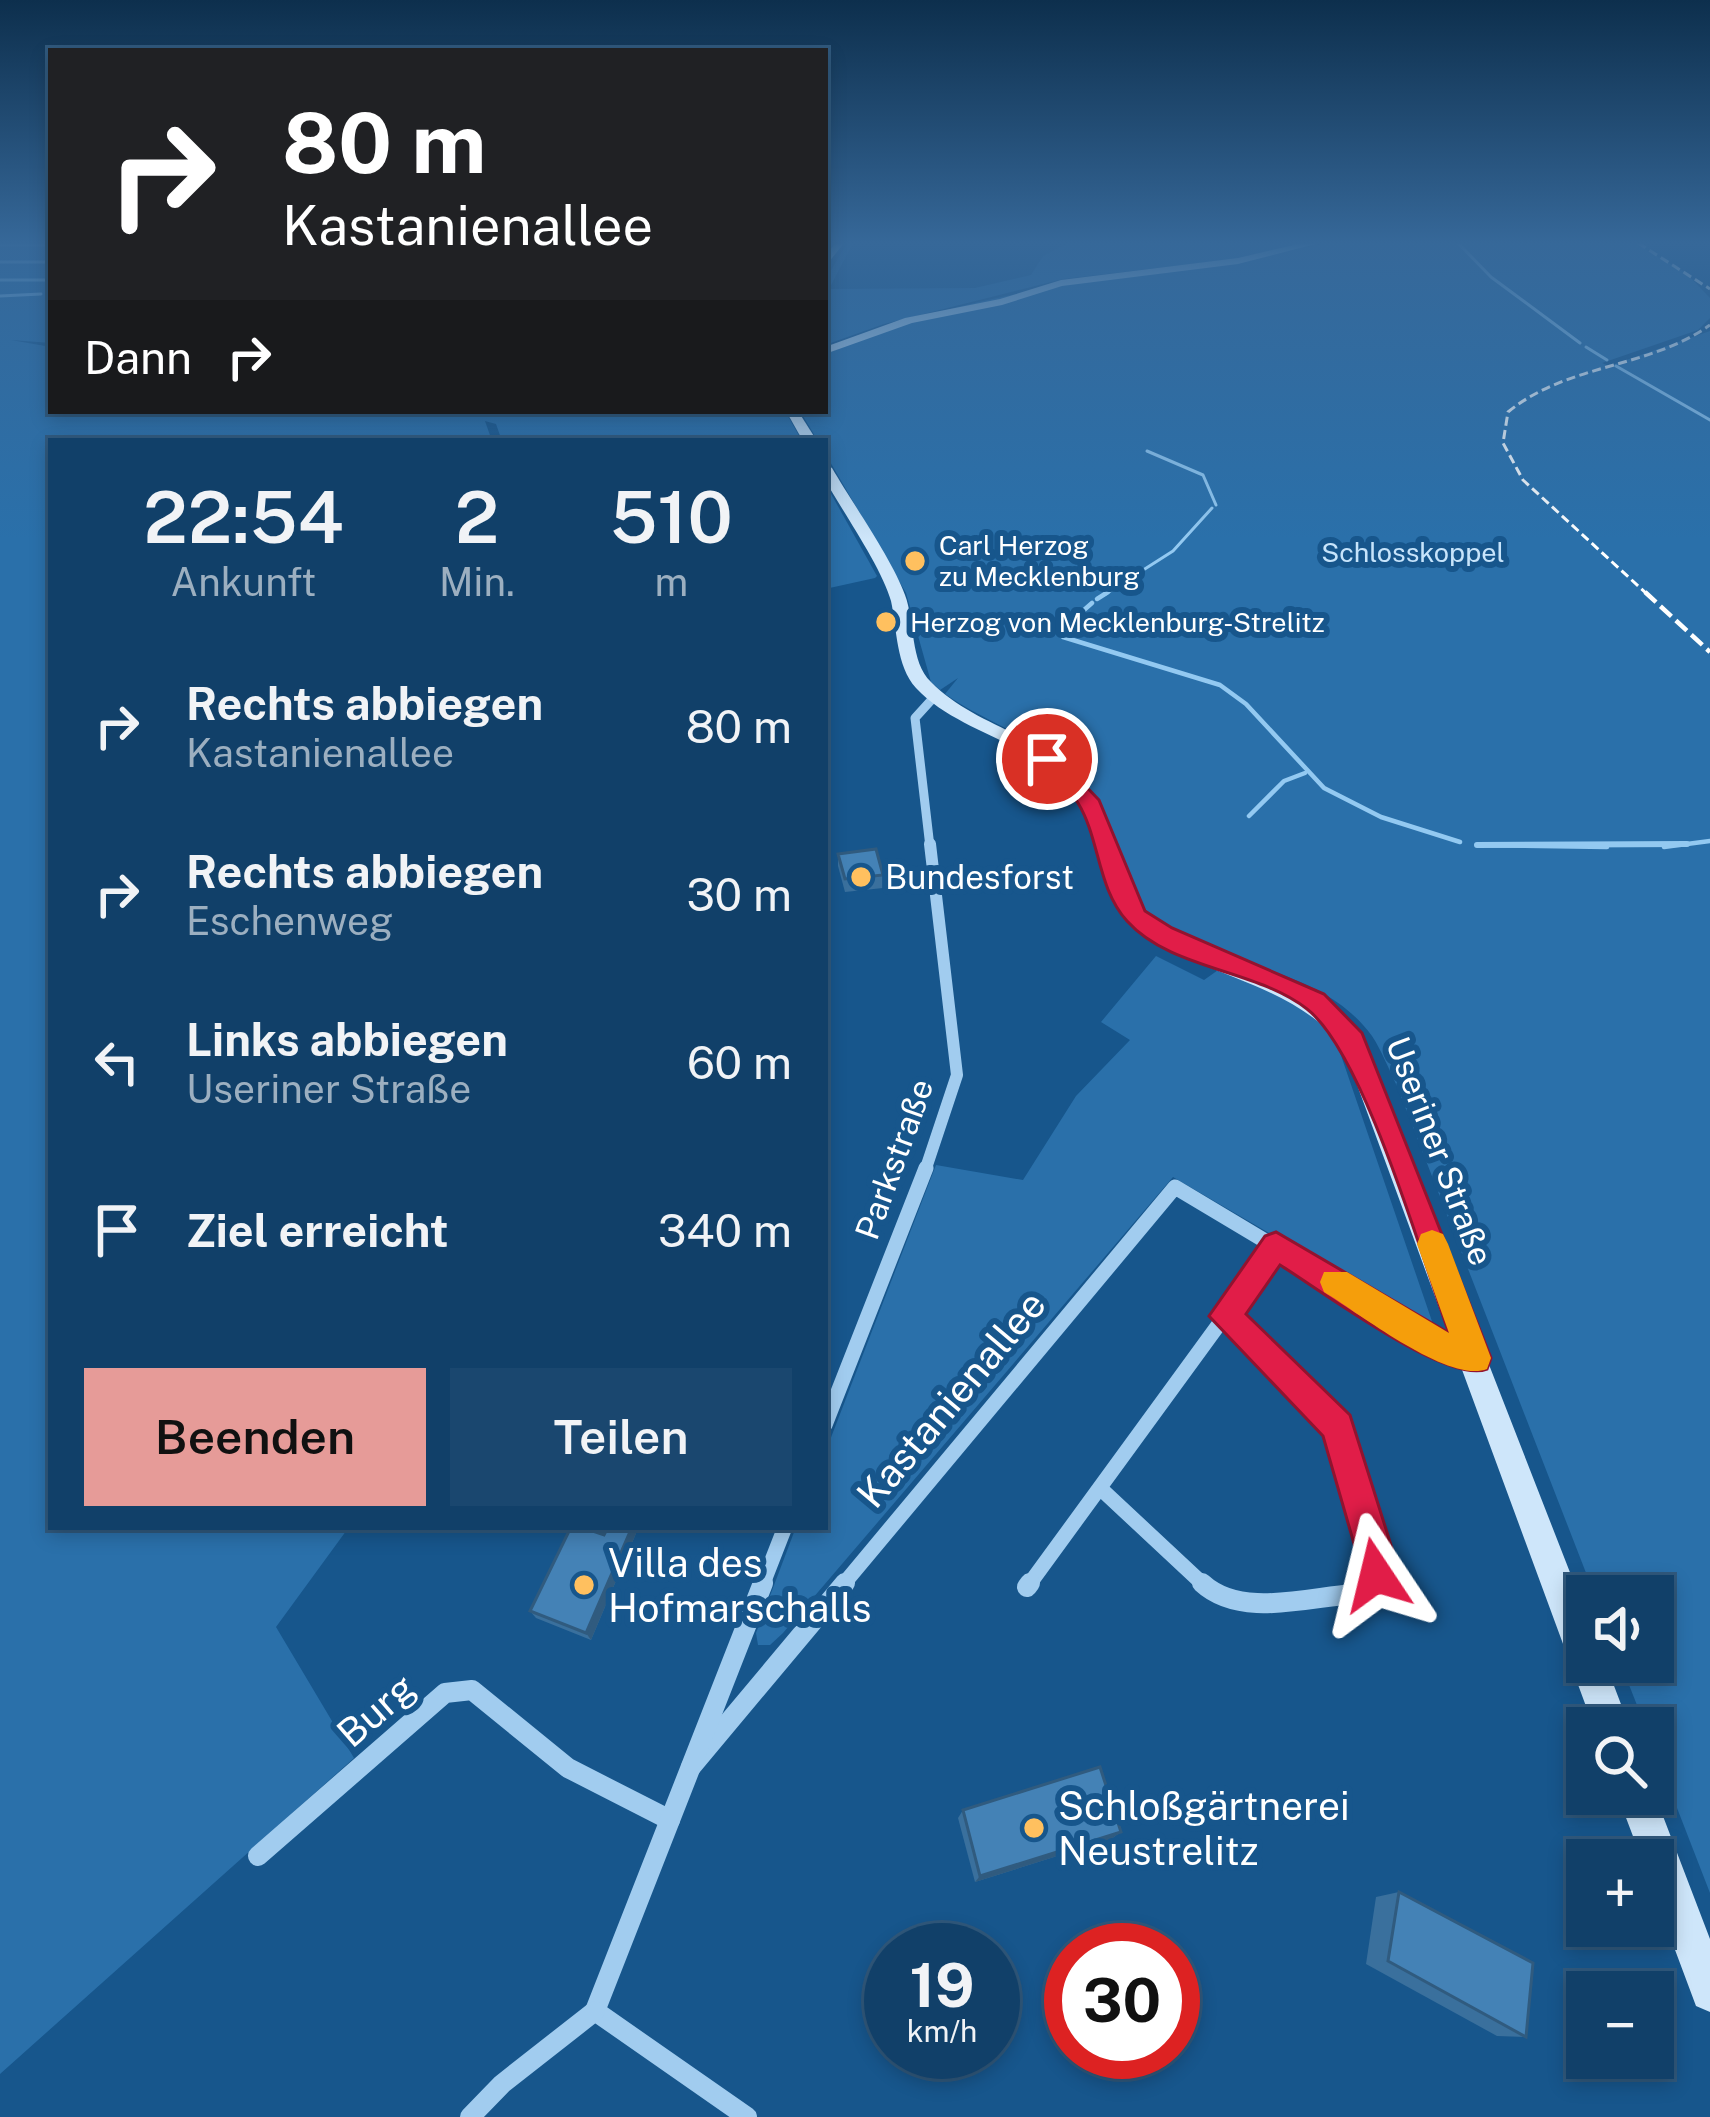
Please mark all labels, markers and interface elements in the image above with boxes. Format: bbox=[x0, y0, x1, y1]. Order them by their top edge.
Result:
text: 80 m bbox=[282, 93, 486, 192]
icon: right bbox=[84, 96, 240, 252]
text: Kastanienallee bbox=[282, 194, 653, 257]
icon: right bbox=[216, 324, 282, 390]
text: Dann bbox=[84, 331, 192, 384]
text: 22:54 bbox=[143, 475, 344, 559]
text: 2 bbox=[455, 475, 499, 559]
text: 510 bbox=[610, 475, 733, 559]
place label: Carl Herzog zu Mecklenburg bbox=[939, 529, 1140, 592]
park label: Schlosskoppel bbox=[1321, 536, 1505, 568]
marker: Carl Herzog zu Mecklenburg bbox=[902, 548, 928, 574]
text: Ankunft bbox=[171, 559, 316, 605]
text: Min. bbox=[439, 559, 515, 605]
text: m bbox=[655, 559, 688, 605]
place label: Herzog von Mecklenburg-Strelitz bbox=[910, 606, 1325, 638]
marker: Herzog von Mecklenburg-Strelitz bbox=[873, 609, 899, 635]
text: Rechts abbiegen bbox=[186, 677, 543, 730]
icon: right bbox=[84, 693, 150, 759]
text: 80 m bbox=[686, 700, 792, 753]
pin bbox=[996, 708, 1098, 810]
icon: arrive bbox=[1014, 726, 1080, 792]
text: Kastanienallee bbox=[186, 730, 454, 776]
text: Rechts abbiegen bbox=[186, 845, 543, 898]
place label: Bundesforst bbox=[885, 858, 1074, 896]
icon: right bbox=[84, 861, 150, 927]
marker: Bundesforst bbox=[848, 864, 874, 890]
text: 30 m bbox=[687, 868, 792, 921]
text: Eschenweg bbox=[186, 898, 393, 944]
text: Links abbiegen bbox=[186, 1013, 508, 1066]
icon: left bbox=[84, 1029, 150, 1095]
street label: Useriner Straße bbox=[1379, 1031, 1501, 1271]
text: 60 m bbox=[687, 1036, 792, 1089]
text: Useriner Straße bbox=[186, 1066, 471, 1112]
street label: Parkstraße bbox=[847, 1074, 941, 1244]
icon: arrive bbox=[84, 1197, 150, 1263]
text: Ziel erreicht bbox=[186, 1204, 448, 1257]
text: 340 m bbox=[658, 1204, 792, 1257]
street label: Kastanienallee bbox=[847, 1282, 1055, 1516]
button: Beenden bbox=[84, 1368, 426, 1506]
button: Teilen bbox=[450, 1368, 792, 1506]
position arrow bbox=[1313, 1512, 1439, 1638]
place label: Villa des Hofmarschalls bbox=[608, 1540, 872, 1631]
marker: Villa des Hofmarschalls bbox=[571, 1572, 597, 1598]
map controls bbox=[1566, 1575, 1674, 2079]
button: sound bbox=[1566, 1575, 1674, 1683]
street label: Burg bbox=[328, 1664, 424, 1756]
button: search bbox=[1566, 1707, 1674, 1815]
place label: Schloßgärtnerei Neustrelitz bbox=[1058, 1783, 1350, 1874]
marker: Schloßgärtnerei Neustrelitz bbox=[1021, 1815, 1047, 1841]
button: + bbox=[1566, 1839, 1674, 1947]
speed limit sign: 30 bbox=[1044, 1923, 1200, 2079]
text: 19 bbox=[909, 1950, 975, 2021]
button: − bbox=[1566, 1971, 1674, 2079]
text: km/h bbox=[907, 2013, 977, 2049]

